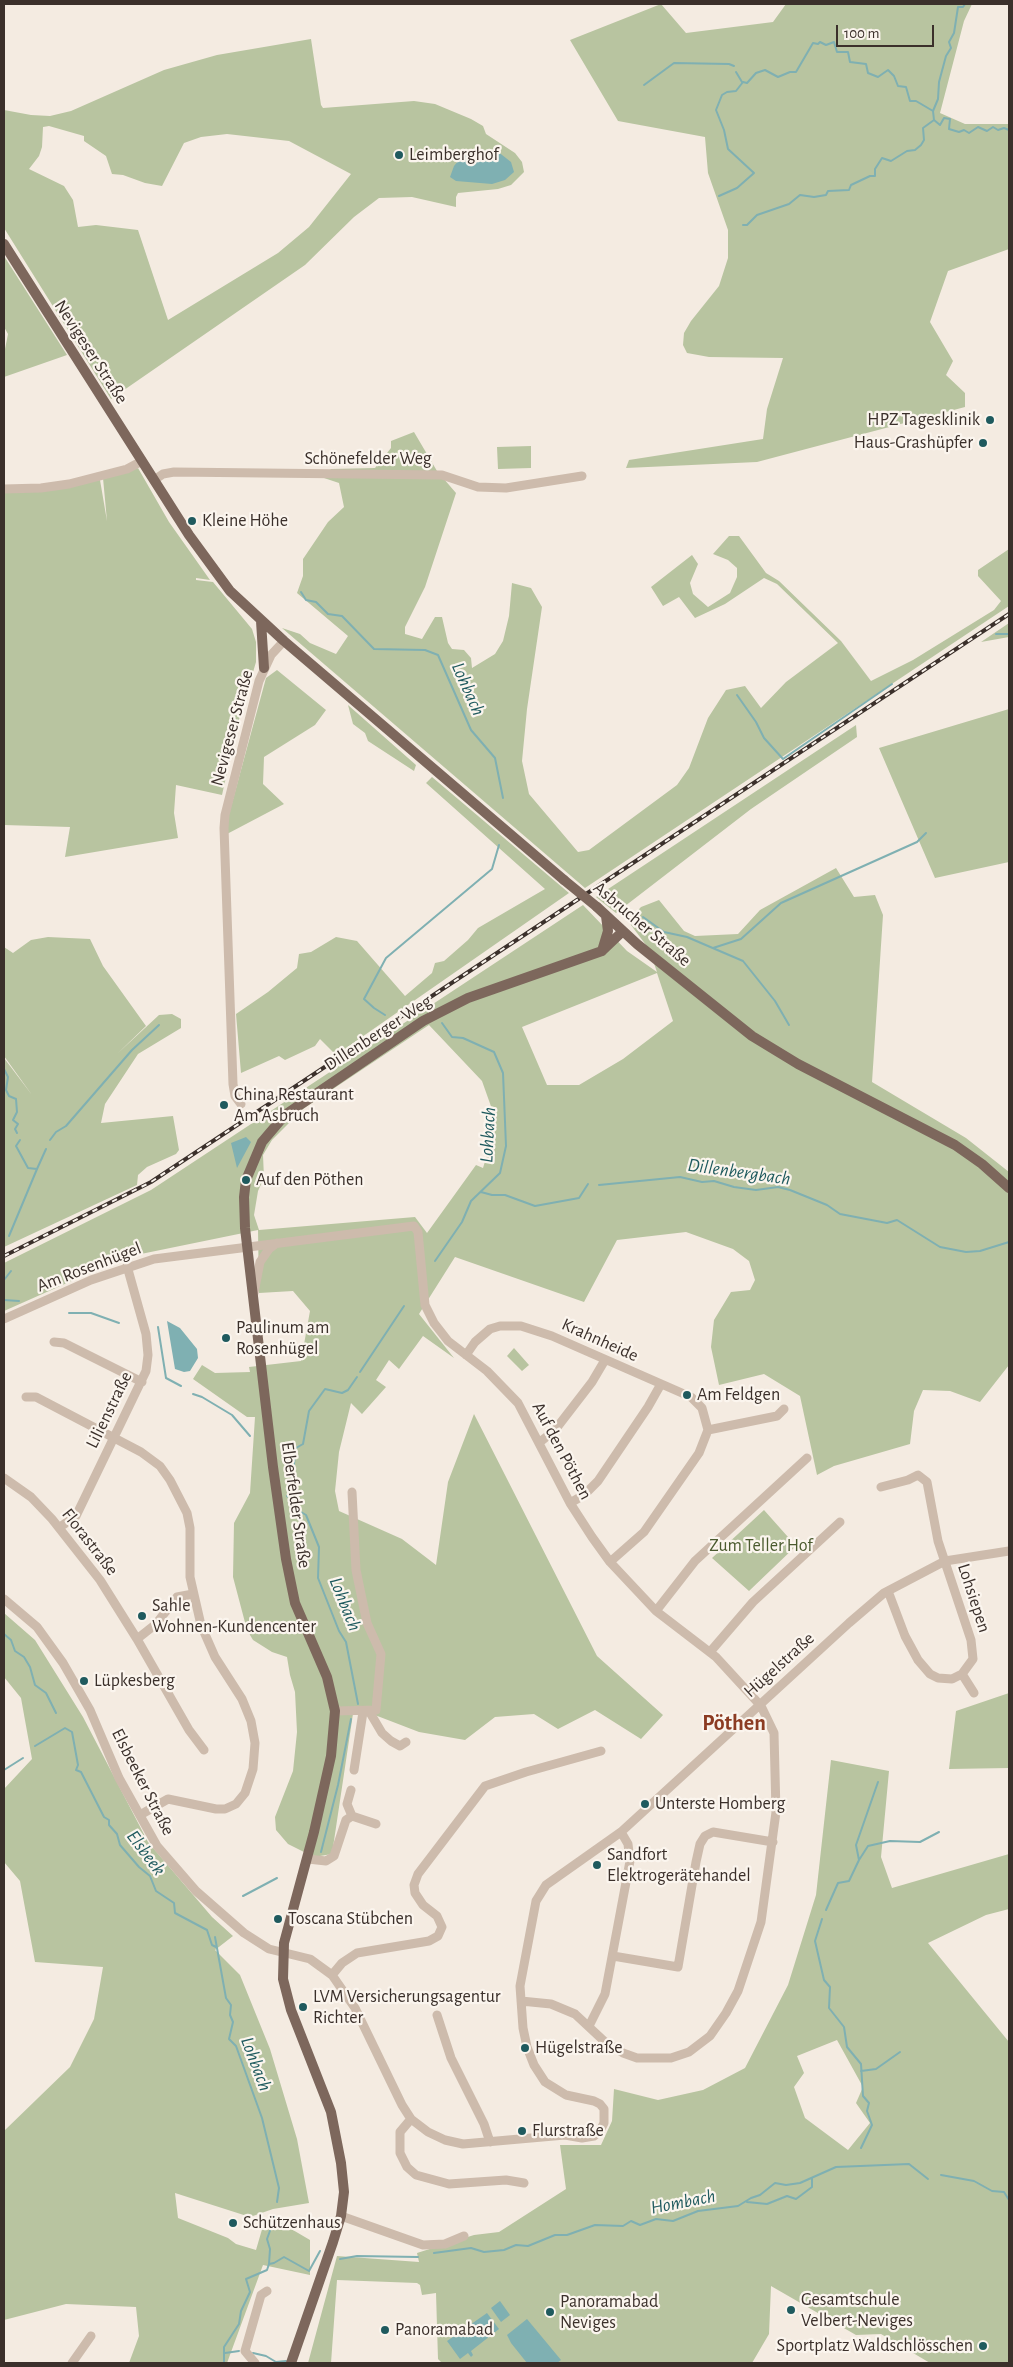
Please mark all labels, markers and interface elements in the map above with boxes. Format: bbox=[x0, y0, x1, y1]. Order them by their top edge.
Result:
scale bar bbox=[838, 15, 936, 47]
text: 100 m bbox=[844, 26, 879, 41]
place label: Leimberghof bbox=[409, 144, 499, 166]
marker: Leimberghof bbox=[393, 149, 405, 161]
street label: Nevigeser Straße bbox=[49, 296, 133, 408]
place label: HPZ Tagesklinik bbox=[867, 409, 980, 431]
marker: HPZ Tagesklinik bbox=[984, 414, 996, 426]
place label: Haus-Grashüpfer bbox=[854, 432, 973, 454]
marker: Haus-Grashüpfer bbox=[977, 437, 989, 449]
street label: Schönefelder Weg bbox=[304, 448, 432, 470]
place label: Kleine Höhe bbox=[202, 510, 288, 532]
marker: Kleine Höhe bbox=[186, 515, 198, 527]
water label: Lohbach bbox=[446, 659, 490, 719]
street label: Nevigeser Straße bbox=[206, 668, 258, 788]
street label: Asbrucher Straße bbox=[589, 877, 695, 971]
street label: Dillenberger Weg bbox=[320, 990, 436, 1076]
place label: China Restaurant Am Asbruch bbox=[234, 1084, 354, 1126]
marker: China Restaurant Am Asbruch bbox=[218, 1099, 230, 1111]
water label: Lohbach bbox=[475, 1106, 501, 1164]
water label: Dillenbergbach bbox=[686, 1154, 792, 1190]
place label: Auf den Pöthen bbox=[256, 1169, 363, 1191]
marker: Auf den Pöthen bbox=[240, 1174, 252, 1186]
street label: Am Rosenhügel bbox=[34, 1237, 144, 1297]
street label: Krahnheide bbox=[558, 1314, 642, 1366]
place label: Paulinum am Rosenhügel bbox=[236, 1317, 329, 1360]
marker: Paulinum am Rosenhügel bbox=[220, 1332, 232, 1344]
street label: Lilienstraße bbox=[81, 1368, 137, 1452]
place label: Am Feldgen bbox=[697, 1384, 780, 1406]
marker: Am Feldgen bbox=[681, 1389, 693, 1401]
street label: Auf den Pöthen bbox=[527, 1398, 597, 1504]
street label: Elberfelder Straße bbox=[276, 1441, 316, 1569]
street label: Florastraße bbox=[57, 1504, 123, 1580]
park label: Zum Teller Hof bbox=[709, 1535, 813, 1557]
street label: Lohsiepen bbox=[953, 1561, 995, 1635]
water label: Lohbach bbox=[324, 1574, 366, 1634]
place label: Sahle Wohnen-Kundencenter bbox=[152, 1595, 316, 1638]
marker: Sahle Wohnen-Kundencenter bbox=[136, 1610, 148, 1622]
street label: Hügelstraße bbox=[739, 1628, 819, 1702]
place label: Lüpkesberg bbox=[94, 1670, 175, 1692]
marker: Lüpkesberg bbox=[78, 1675, 90, 1687]
district label: Pöthen bbox=[702, 1710, 766, 1736]
street label: Elsbeeker Straße bbox=[107, 1725, 179, 1839]
place label: Unterste Homberg bbox=[655, 1793, 785, 1815]
marker: Unterste Homberg bbox=[639, 1798, 651, 1810]
water label: Elsbeek bbox=[122, 1826, 170, 1880]
place label: Sandfort Elektrogerätehandel bbox=[607, 1844, 751, 1886]
marker: Sandfort Elektrogerätehandel bbox=[591, 1859, 603, 1871]
place label: Toscana Stübchen bbox=[288, 1908, 413, 1930]
marker: Toscana Stübchen bbox=[272, 1913, 284, 1925]
place label: LVM Versicherungsagentur Richter bbox=[313, 1986, 501, 2028]
marker: LVM Versicherungsagentur Richter bbox=[297, 2001, 309, 2013]
water label: Lohbach bbox=[235, 2034, 277, 2094]
place label: Hügelstraße bbox=[535, 2037, 622, 2059]
marker: Hügelstraße bbox=[519, 2042, 531, 2054]
place label: Flurstraße bbox=[532, 2120, 604, 2142]
marker: Flurstraße bbox=[516, 2125, 528, 2137]
water label: Hombach bbox=[649, 2185, 717, 2219]
place label: Schützenhaus bbox=[243, 2212, 341, 2234]
marker: Schützenhaus bbox=[227, 2217, 239, 2229]
place label: Gesamtschule Velbert-Neviges bbox=[801, 2289, 913, 2332]
place label: Panoramabad Neviges bbox=[560, 2291, 658, 2334]
marker: Gesamtschule Velbert-Neviges bbox=[785, 2304, 797, 2316]
marker: Panoramabad Neviges bbox=[544, 2306, 556, 2318]
place label: Panoramabad bbox=[395, 2319, 493, 2341]
marker: Panoramabad bbox=[379, 2324, 391, 2336]
place label: Sportplatz Waldschlösschen bbox=[776, 2335, 973, 2357]
marker: Sportplatz Waldschlösschen bbox=[977, 2340, 989, 2352]

